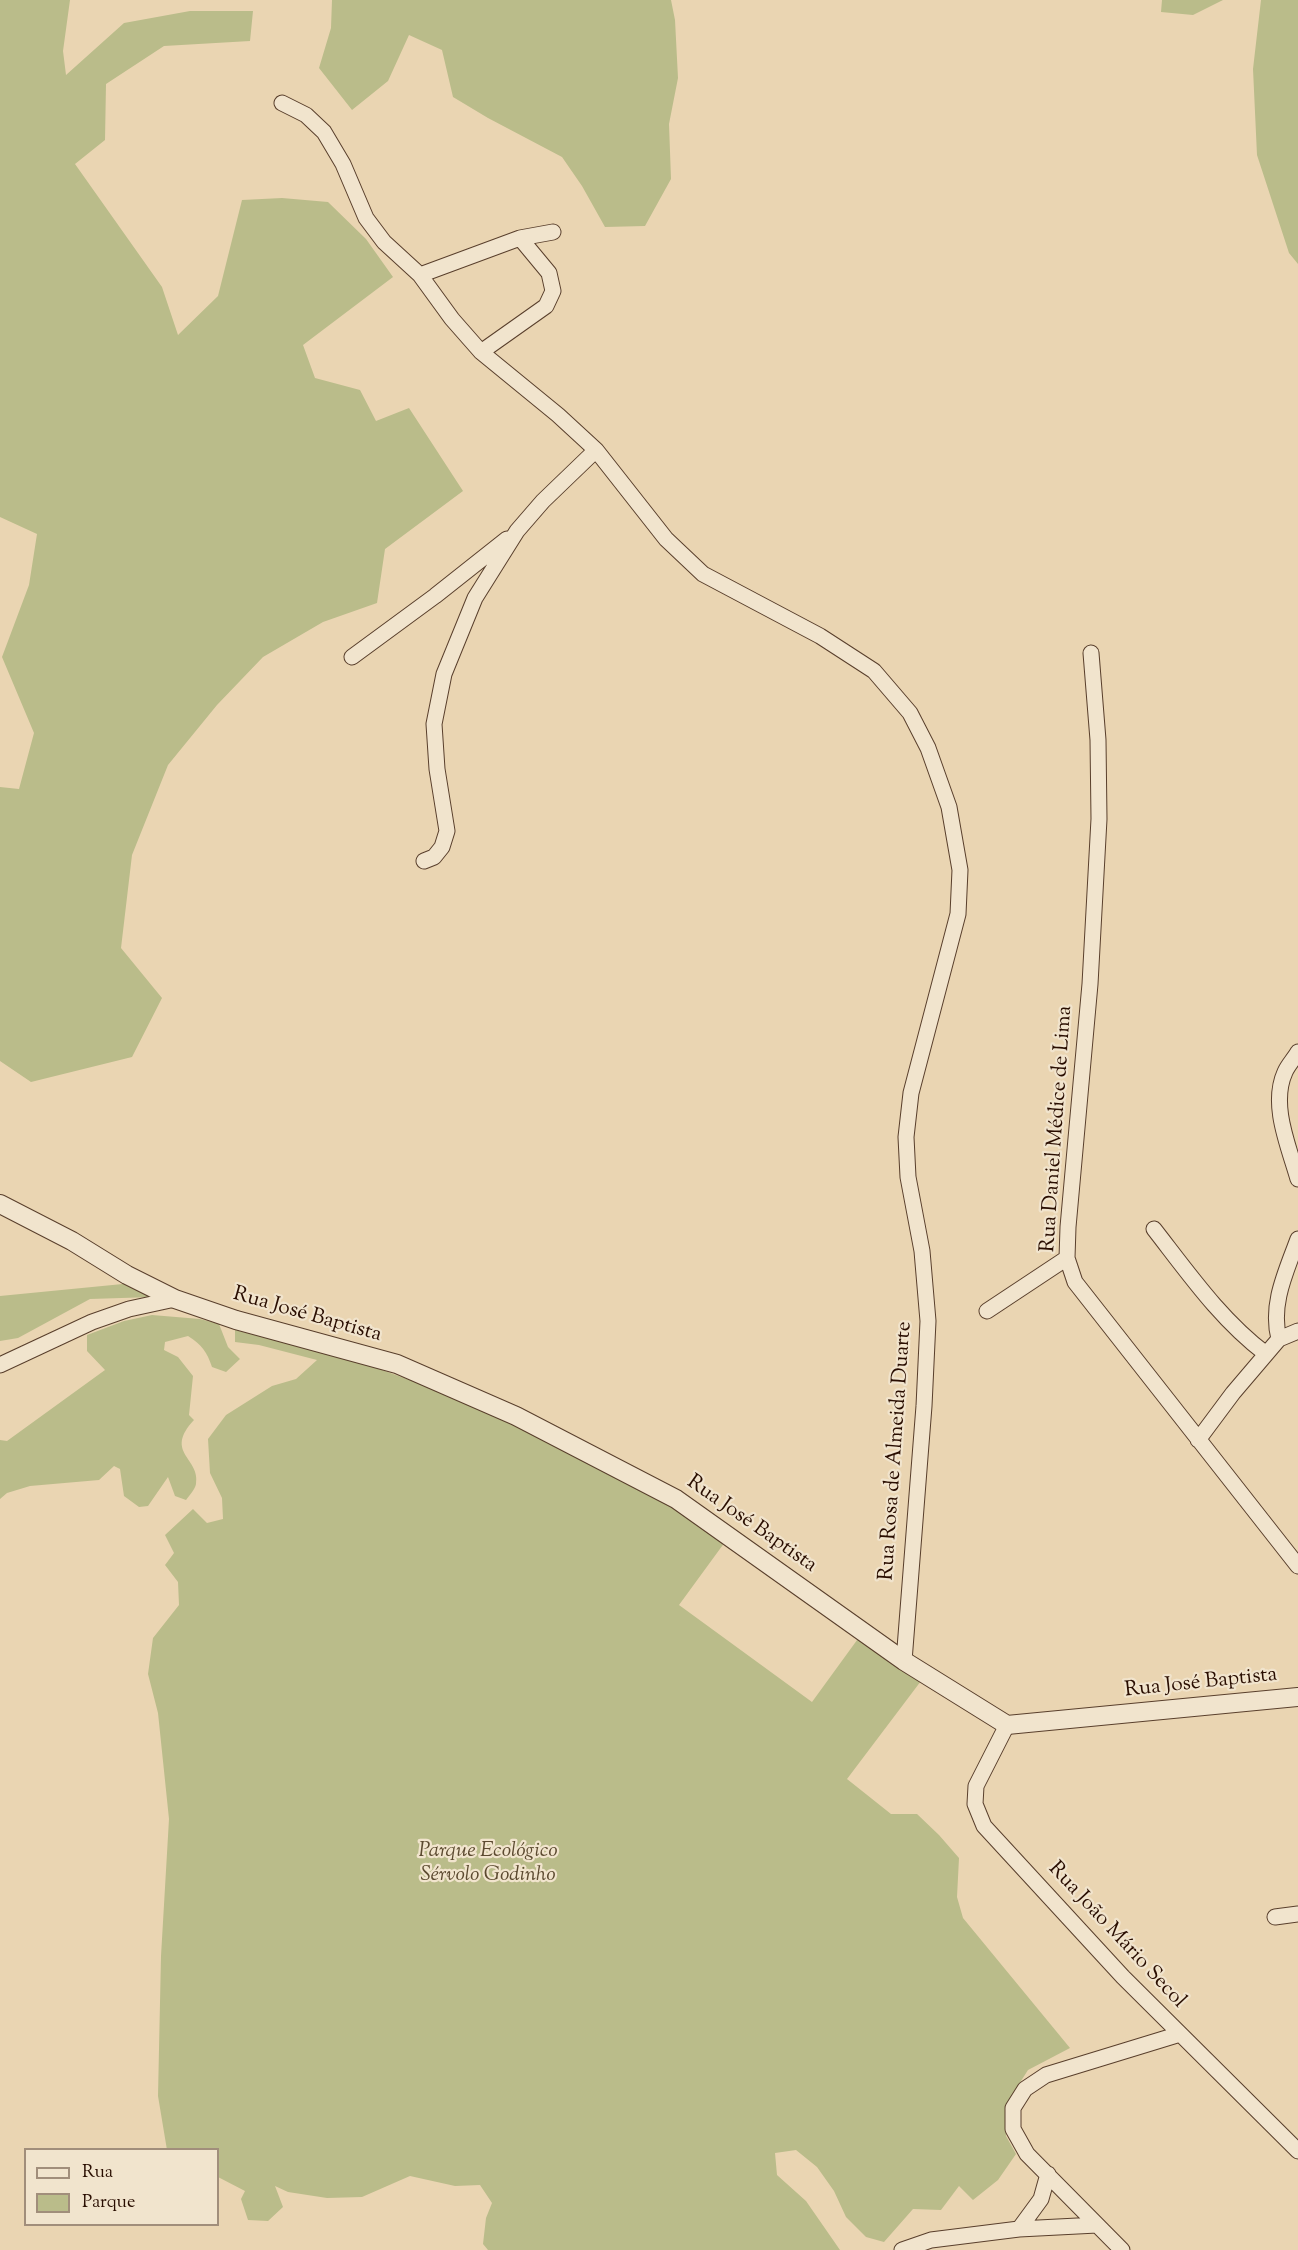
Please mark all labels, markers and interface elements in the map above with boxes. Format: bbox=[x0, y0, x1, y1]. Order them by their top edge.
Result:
street label: Rua Daniel Médice de Lima bbox=[1037, 1005, 1079, 1253]
street label: Rua José Baptista bbox=[230, 1283, 384, 1349]
street label: Rua Rosa de Almeida Duarte bbox=[875, 1321, 919, 1581]
street label: Rua José Baptista bbox=[681, 1471, 821, 1579]
street label: Rua José Baptista bbox=[1123, 1663, 1279, 1705]
park label: Parque Ecológico Sérvolo Godinho bbox=[418, 1839, 558, 1889]
street label: Rua João Mário Secol bbox=[1042, 1858, 1190, 2014]
legend bbox=[24, 2148, 219, 2226]
text: Rua bbox=[82, 2160, 113, 2186]
text: Parque bbox=[82, 2190, 135, 2216]

